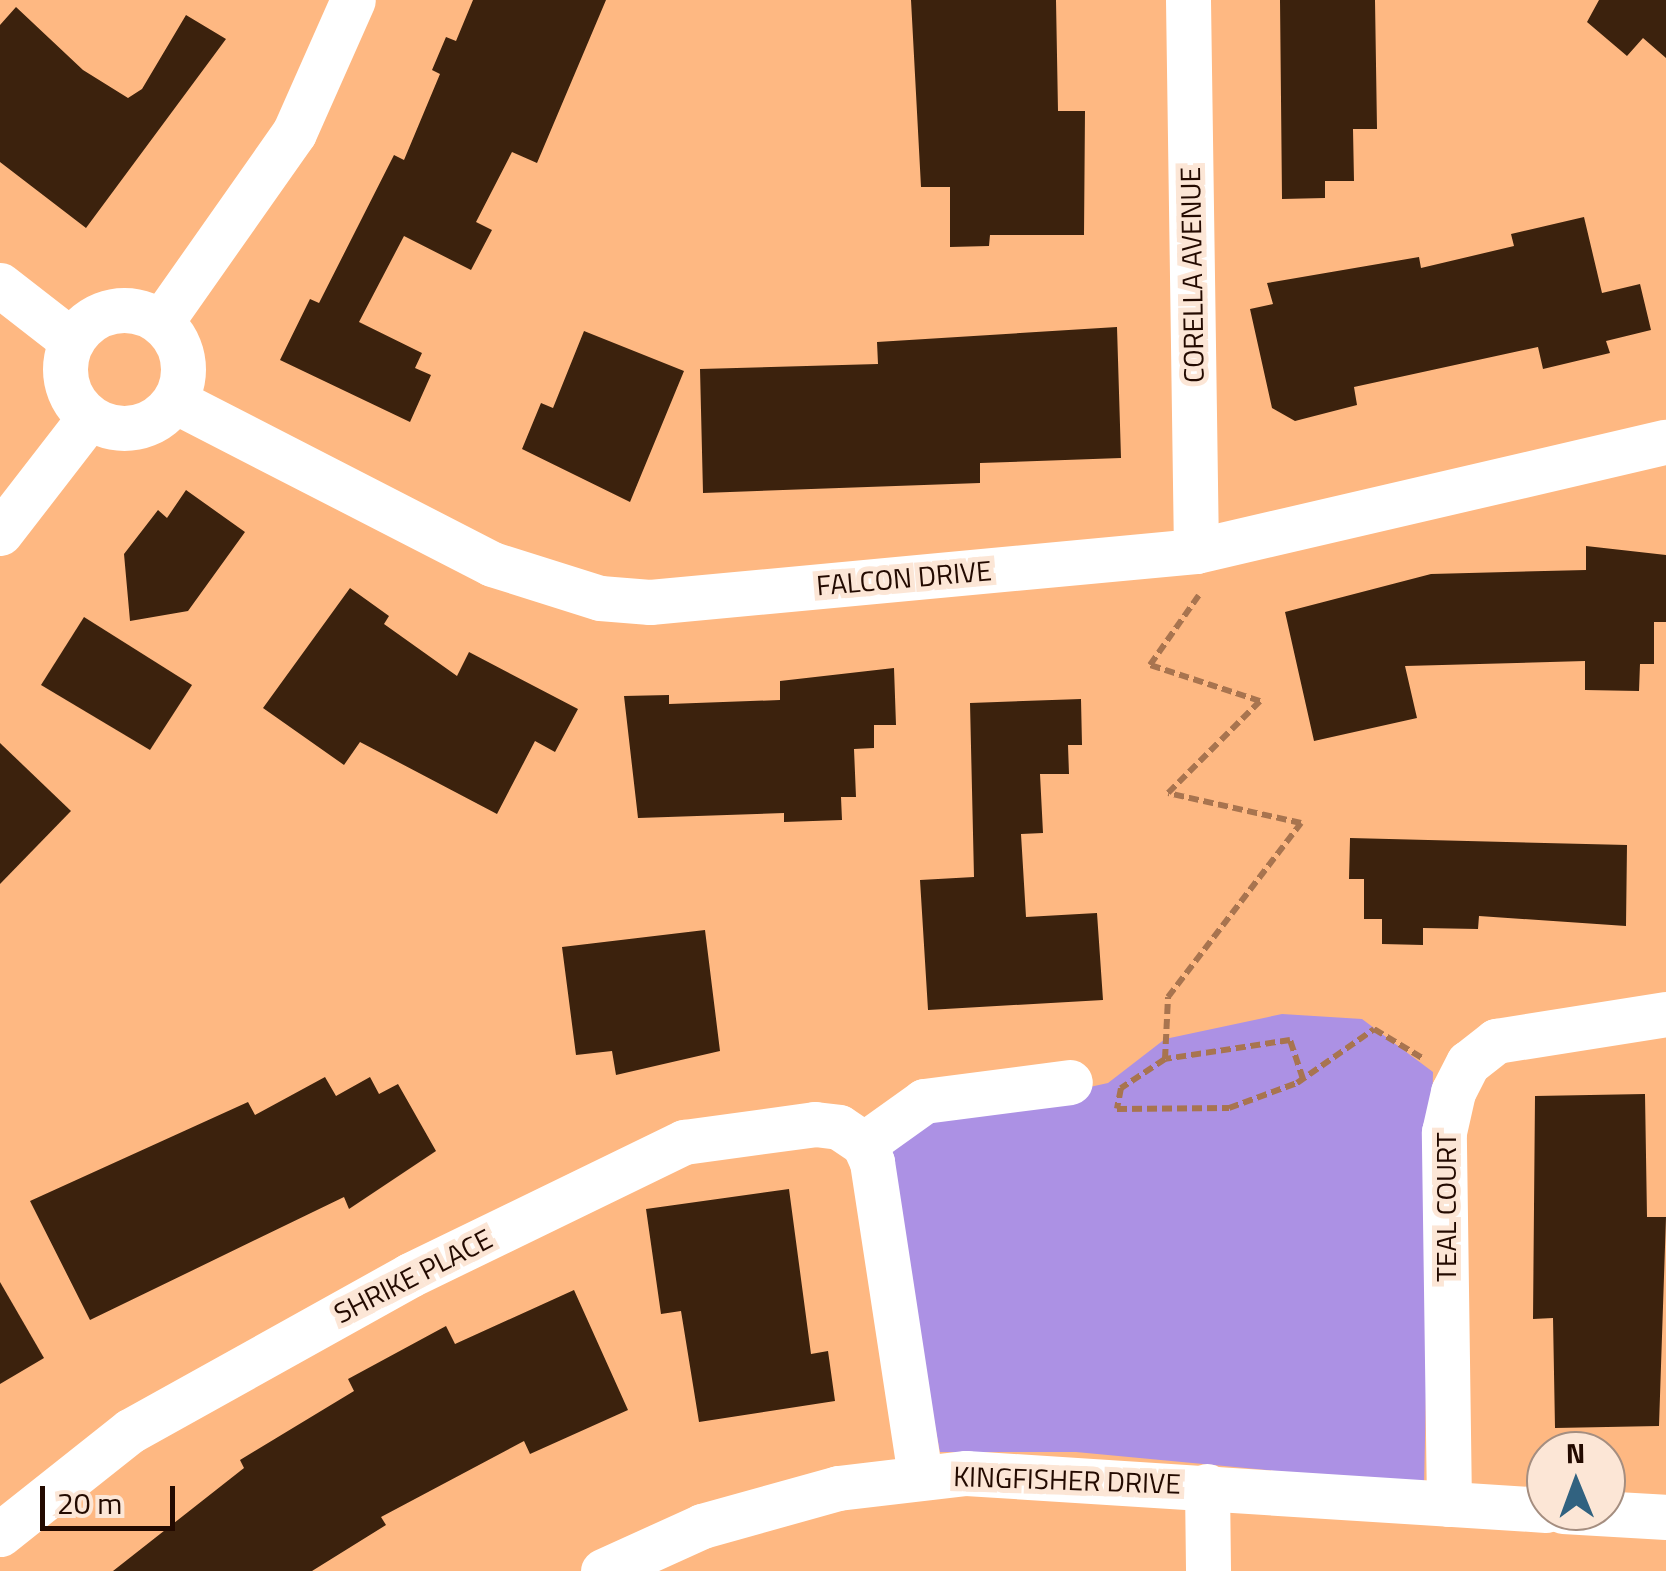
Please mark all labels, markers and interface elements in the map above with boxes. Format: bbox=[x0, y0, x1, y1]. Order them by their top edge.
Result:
street label: CORELLA AVENUE bbox=[1173, 167, 1211, 383]
street label: FALCON DRIVE bbox=[815, 554, 993, 602]
street label: TEAL COURT bbox=[1429, 1132, 1463, 1282]
street label: SHRIKE PLACE bbox=[328, 1222, 498, 1330]
north arrow bbox=[1526, 1431, 1626, 1531]
text: N bbox=[1565, 1431, 1586, 1474]
street label: KINGFISHER DRIVE bbox=[953, 1459, 1181, 1501]
scale bar bbox=[45, 1466, 180, 1528]
text: 20 m bbox=[57, 1480, 122, 1526]

